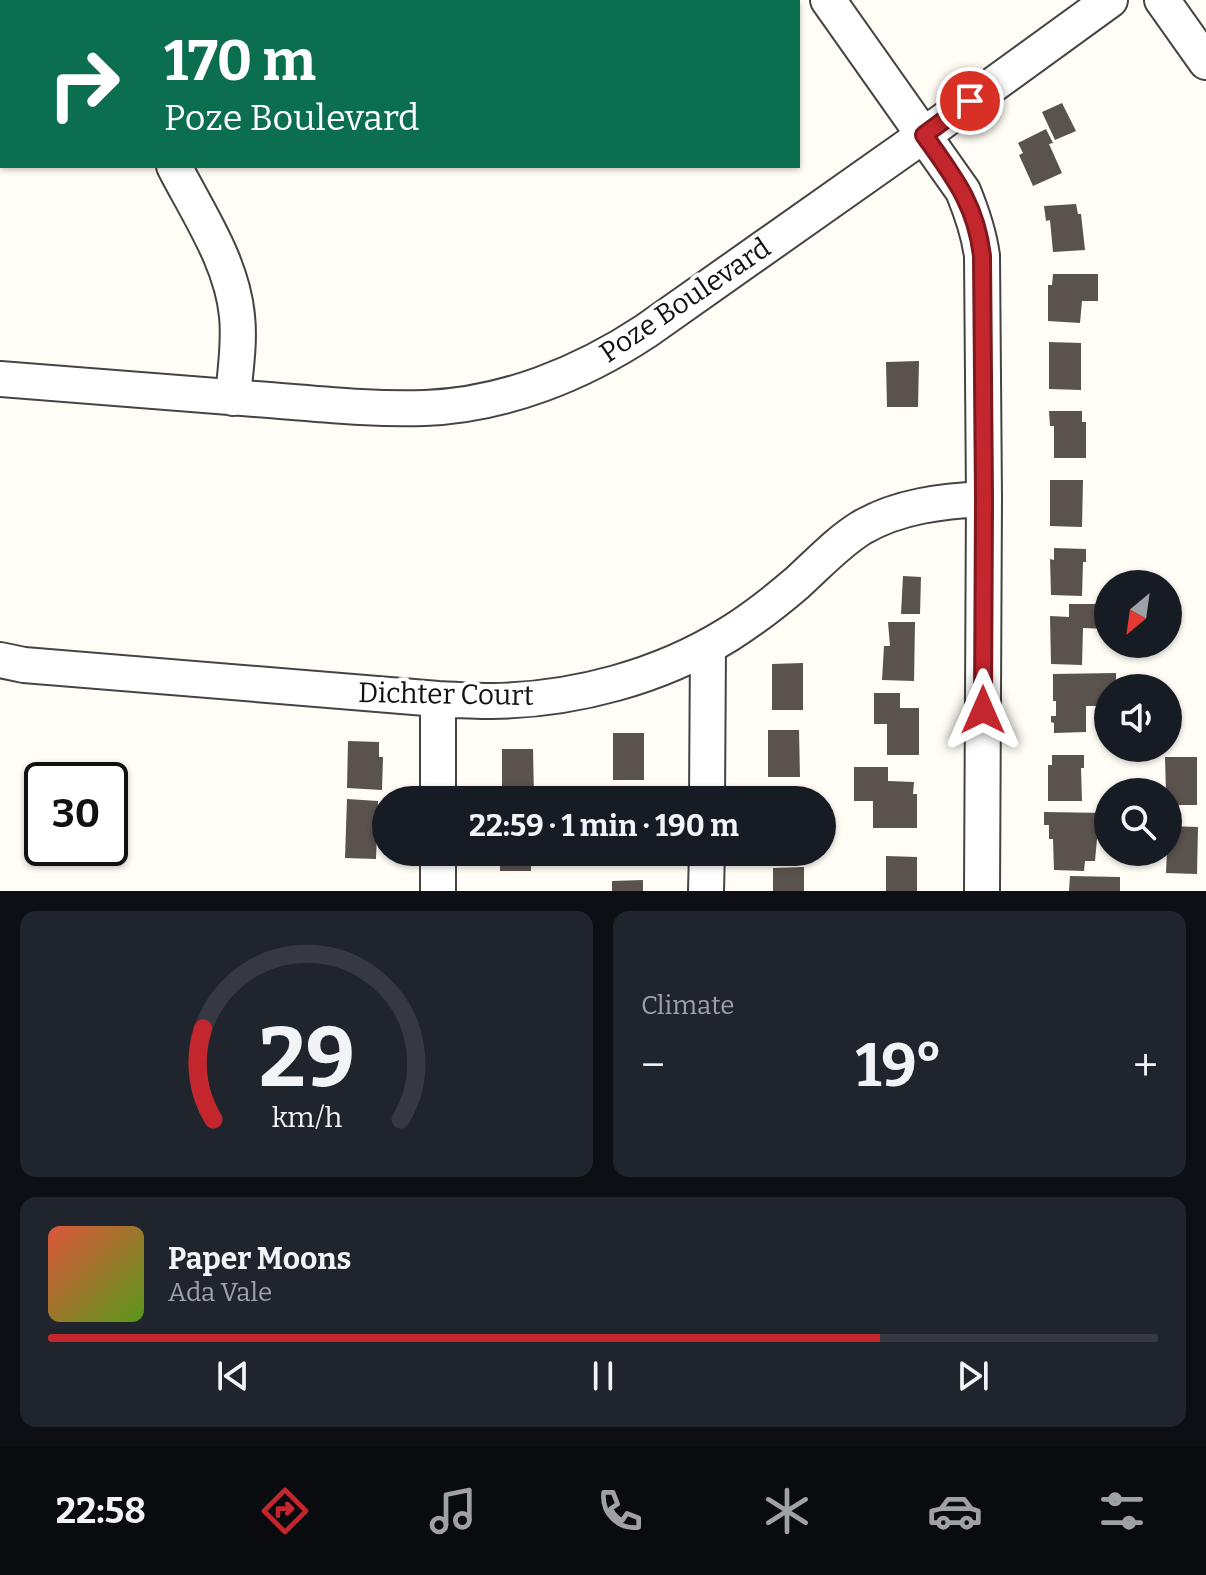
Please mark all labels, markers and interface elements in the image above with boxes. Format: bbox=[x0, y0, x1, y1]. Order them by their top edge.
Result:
text: 170 m bbox=[164, 28, 316, 95]
icon: right bbox=[32, 32, 136, 136]
pin bbox=[936, 67, 1004, 135]
icon: arrive bbox=[948, 79, 992, 123]
text: Poze Boulevard bbox=[164, 96, 419, 140]
street label: Poze Boulevard bbox=[593, 231, 777, 369]
north arrow bbox=[1094, 570, 1182, 658]
map controls bbox=[1094, 570, 1182, 866]
position arrow bbox=[941, 668, 1025, 752]
button: sound bbox=[1094, 674, 1182, 762]
street label: Dichter Court bbox=[358, 676, 534, 712]
speed limit sign: 30 bbox=[24, 762, 128, 866]
button: search bbox=[1094, 778, 1182, 866]
text: 22:59 · 1 min · 190 m bbox=[469, 808, 739, 844]
text: Climate bbox=[641, 990, 735, 1021]
text: 29 bbox=[259, 1008, 354, 1108]
text: 19° bbox=[855, 1030, 943, 1102]
text: − bbox=[641, 1039, 665, 1092]
text: + bbox=[1133, 1039, 1158, 1092]
text: km/h bbox=[271, 1100, 342, 1135]
text: Paper Moons bbox=[168, 1241, 351, 1277]
text: Ada Vale bbox=[168, 1277, 272, 1308]
icon: previous bbox=[211, 1354, 255, 1398]
icon: pause bbox=[581, 1354, 625, 1398]
icon: next bbox=[951, 1354, 995, 1398]
icon: directions bbox=[257, 1483, 313, 1539]
icon: music bbox=[425, 1483, 481, 1539]
icon: phone bbox=[592, 1483, 648, 1539]
icon: climate bbox=[759, 1483, 815, 1539]
icon: car bbox=[927, 1483, 983, 1539]
icon: filters bbox=[1094, 1483, 1150, 1539]
text: 22:58 bbox=[56, 1489, 146, 1533]

